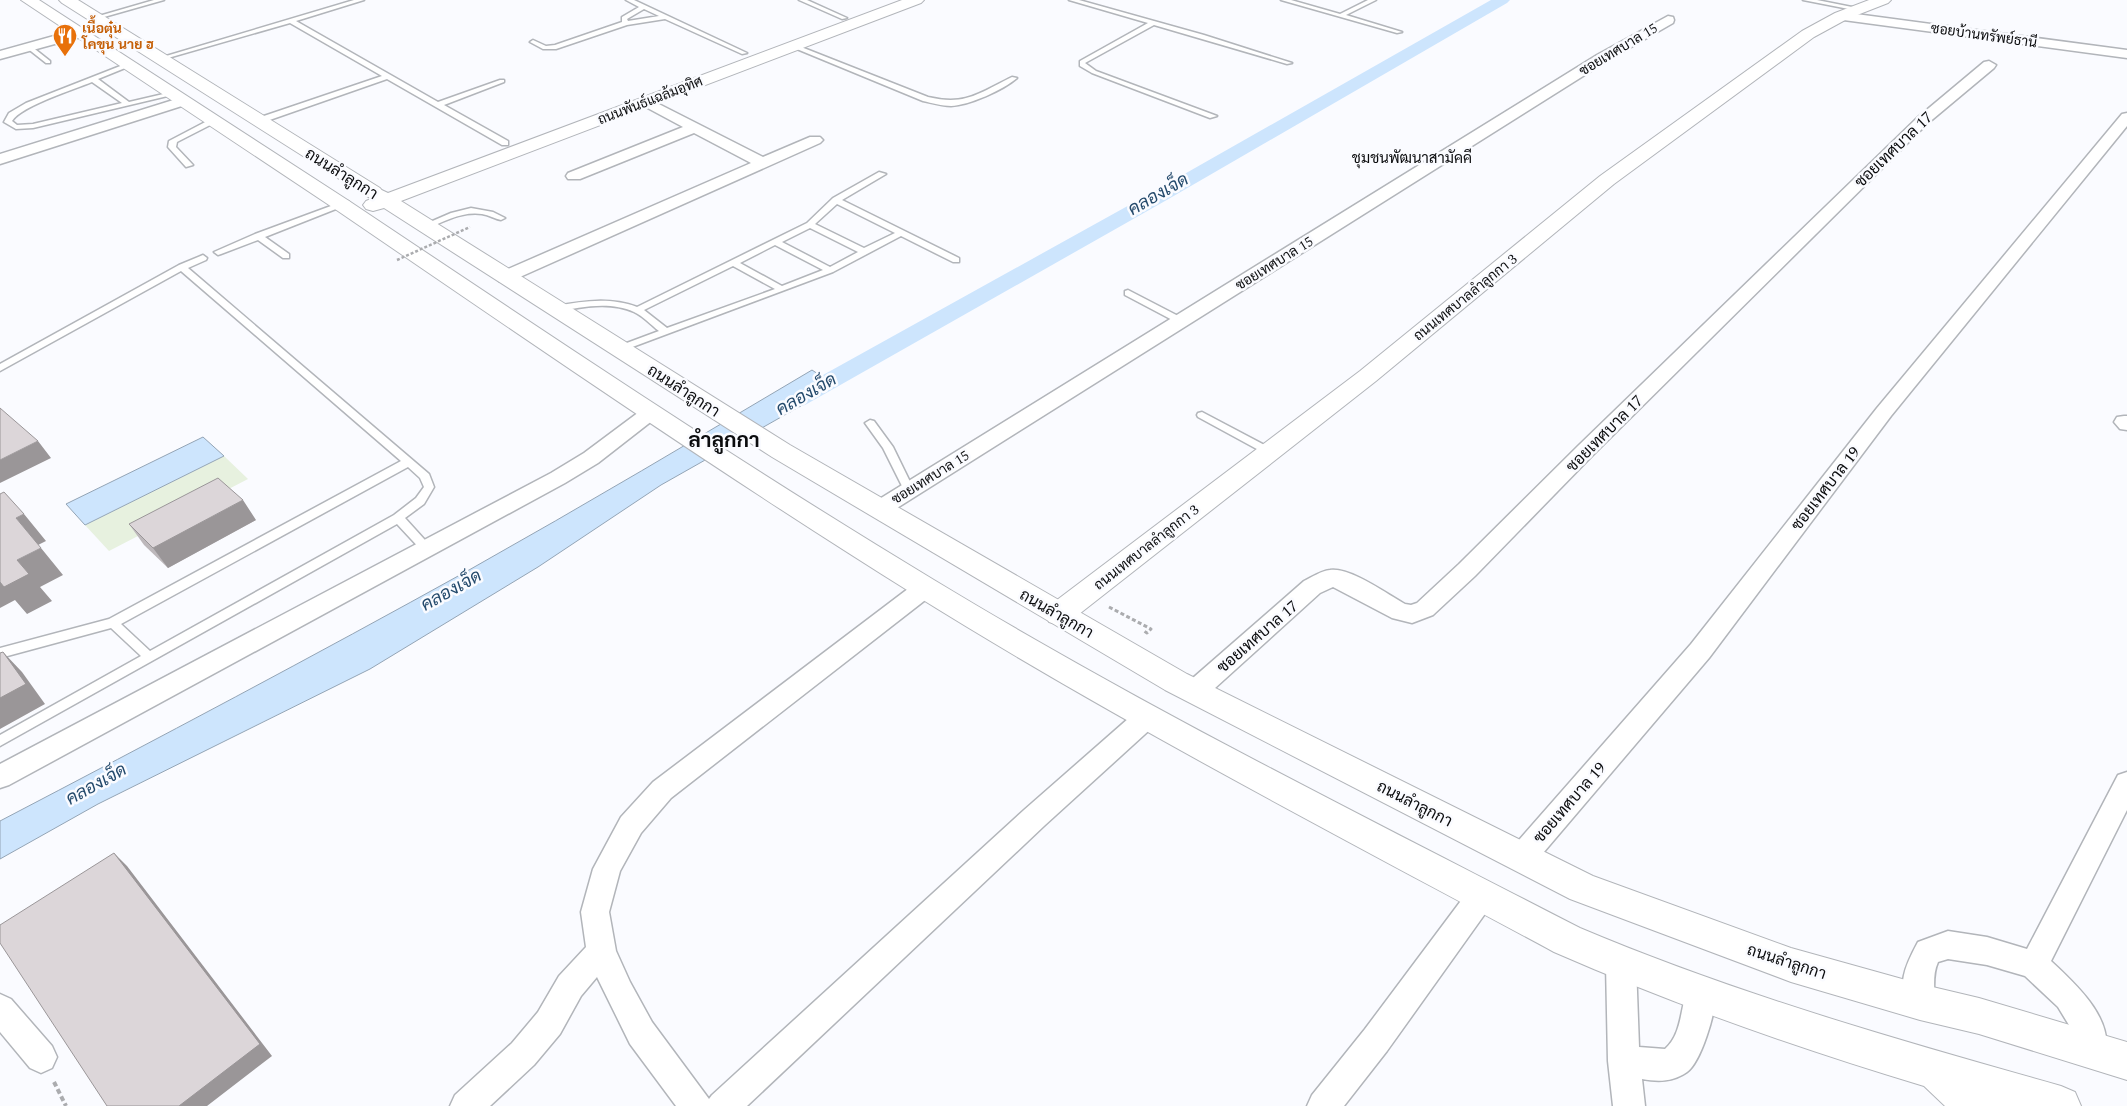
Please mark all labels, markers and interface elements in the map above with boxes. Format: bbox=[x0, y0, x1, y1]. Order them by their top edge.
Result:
place label: เนื้อตุ๋น โคขุน นาย ฮ bbox=[81, 15, 154, 55]
street label: ซอยเทศบาล 15 bbox=[1575, 18, 1661, 81]
street label: ซอยบ้านทรัพย์ธานี bbox=[1930, 18, 2038, 53]
restaurant icon: เนื้อตุ๋น โคขุน นาย ฮ bbox=[52, 23, 78, 57]
street label: ถนนพันธ์แฉล้มอุทิศ bbox=[595, 71, 706, 130]
street label: ซอยเทศบาล 17 bbox=[1849, 106, 1938, 193]
street label: ถนนลำลูกกา bbox=[300, 142, 383, 206]
district label: ชุมชนพัฒนาสามัคคี bbox=[1352, 147, 1472, 170]
water label: คลองเจ็ด bbox=[1122, 165, 1194, 223]
street label: ซอยเทศบาล 15 bbox=[1231, 231, 1317, 296]
street label: ถนนเทศบาลลำลูกกา 3 bbox=[1409, 249, 1522, 346]
street label: ถนนลำลูกกา bbox=[642, 358, 724, 423]
water label: คลองเจ็ด bbox=[770, 365, 842, 423]
street label: ซอยเทศบาล 17 bbox=[1561, 390, 1649, 478]
district label: ลำลูกกา bbox=[688, 425, 760, 457]
street label: ซอยเทศบาล 19 bbox=[1785, 441, 1866, 536]
street label: ซอยเทศบาล 15 bbox=[887, 445, 973, 510]
street label: ถนนเทศบาลลำลูกกา 3 bbox=[1089, 500, 1203, 595]
water label: คลองเจ็ด bbox=[415, 562, 487, 618]
street label: ถนนลำลูกกา bbox=[1015, 583, 1098, 645]
street label: ซอยเทศบาล 17 bbox=[1212, 595, 1304, 679]
water label: คลองเจ็ด bbox=[60, 756, 132, 812]
street label: ซอยเทศบาล 19 bbox=[1528, 757, 1612, 849]
street label: ถนนลำลูกกา bbox=[1372, 775, 1457, 833]
street label: ถนนลำลูกกา bbox=[1744, 938, 1829, 986]

